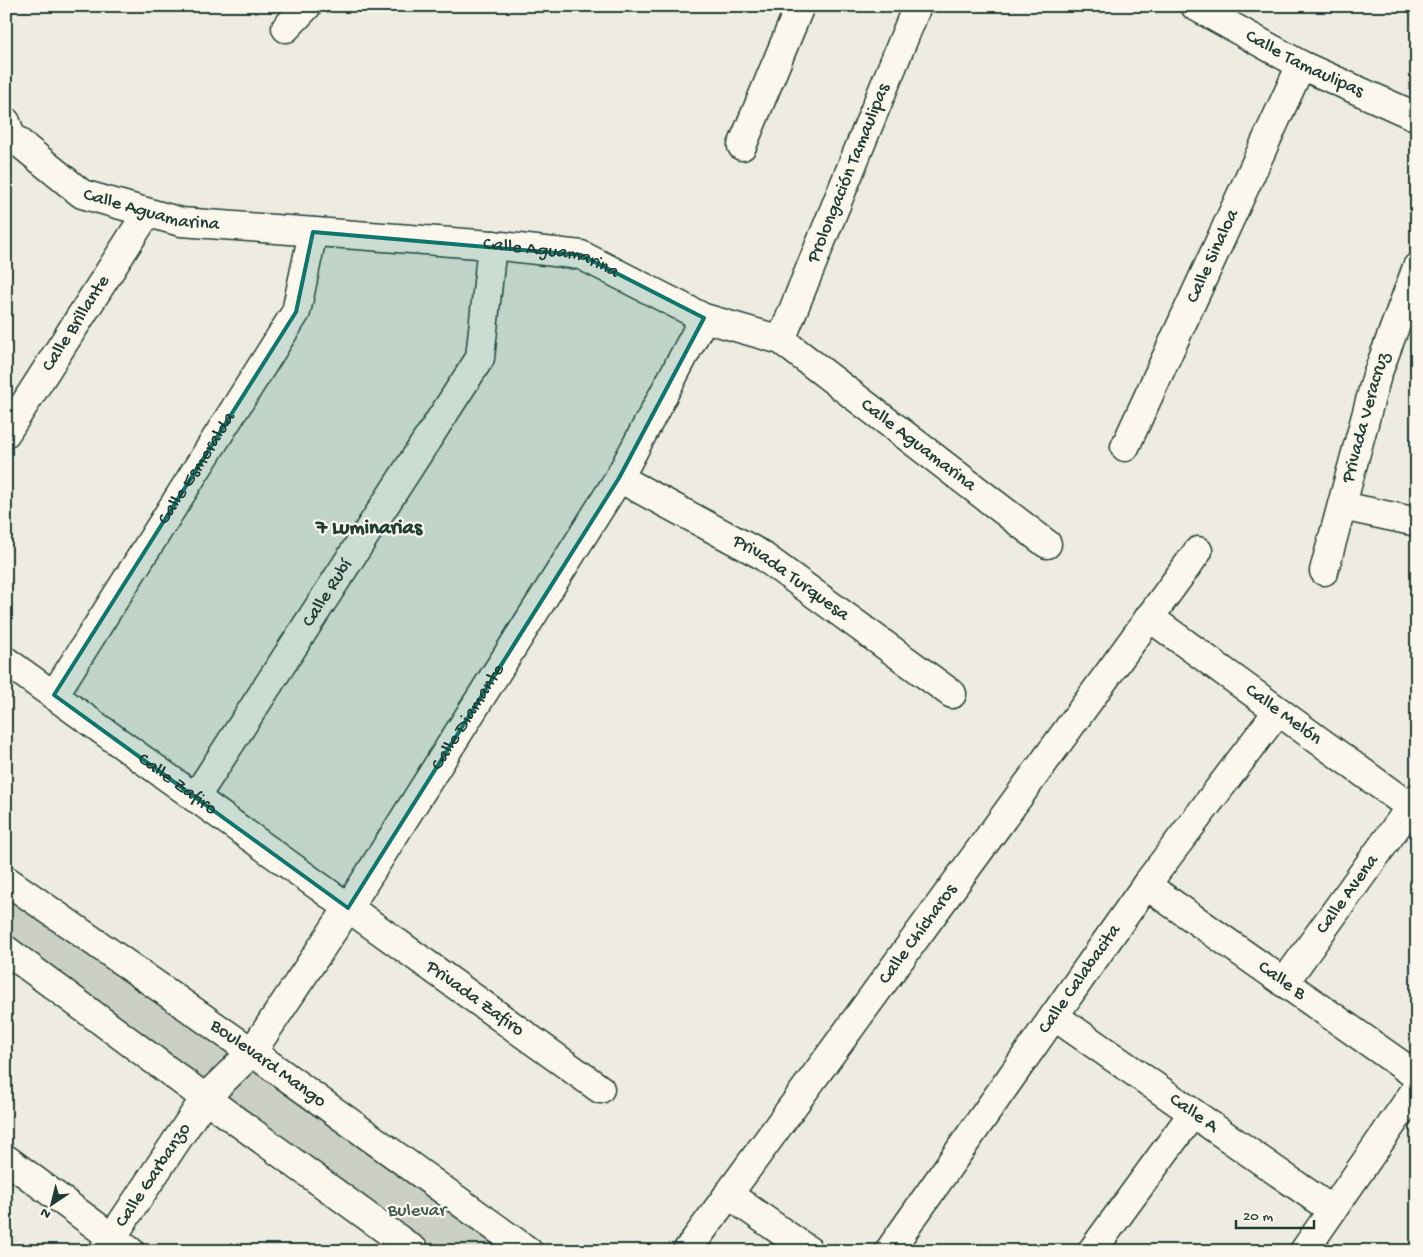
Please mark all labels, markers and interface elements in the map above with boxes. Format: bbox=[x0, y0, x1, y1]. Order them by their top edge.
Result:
street label: Calle Tamaulipas bbox=[1241, 25, 1368, 104]
street label: Prolongación Tamaulipas bbox=[802, 79, 896, 267]
street label: Calle Aguamarina bbox=[80, 183, 222, 236]
street label: Calle Sinaloa bbox=[1181, 204, 1245, 307]
street label: Calle Aguamarina bbox=[482, 233, 624, 285]
street label: Calle Brillante bbox=[37, 271, 116, 376]
street label: Privada Veracruz bbox=[1337, 349, 1396, 486]
street label: Calle Aguamarina bbox=[856, 394, 982, 498]
street label: Calle Esmeralda bbox=[153, 407, 242, 529]
district label: 7 Luminarias bbox=[315, 517, 423, 542]
street label: Privada Turquesa bbox=[727, 529, 855, 627]
street label: Calle Rubí bbox=[297, 554, 359, 632]
street label: Calle Diamante bbox=[426, 660, 510, 775]
street label: Calle Melón bbox=[1240, 679, 1326, 750]
street label: Calle Zafiro bbox=[133, 748, 222, 821]
street label: Calle Avena bbox=[1311, 849, 1385, 939]
street label: Calle Chícharos bbox=[874, 879, 963, 989]
street label: Calle Calabacita bbox=[1033, 919, 1127, 1039]
street label: Privada Zafiro bbox=[420, 955, 529, 1042]
street label: Calle B bbox=[1253, 956, 1311, 1006]
street label: Boulevard Mango bbox=[205, 1014, 331, 1113]
street label: Calle A bbox=[1164, 1088, 1224, 1139]
street label: Calle Garbanzo bbox=[110, 1119, 197, 1232]
north arrow bbox=[28, 1180, 78, 1230]
scale bar bbox=[1236, 1197, 1313, 1229]
park label: Bulevar bbox=[387, 1200, 448, 1223]
text: N bbox=[37, 1203, 55, 1222]
text: 20 m bbox=[1243, 1208, 1273, 1226]

